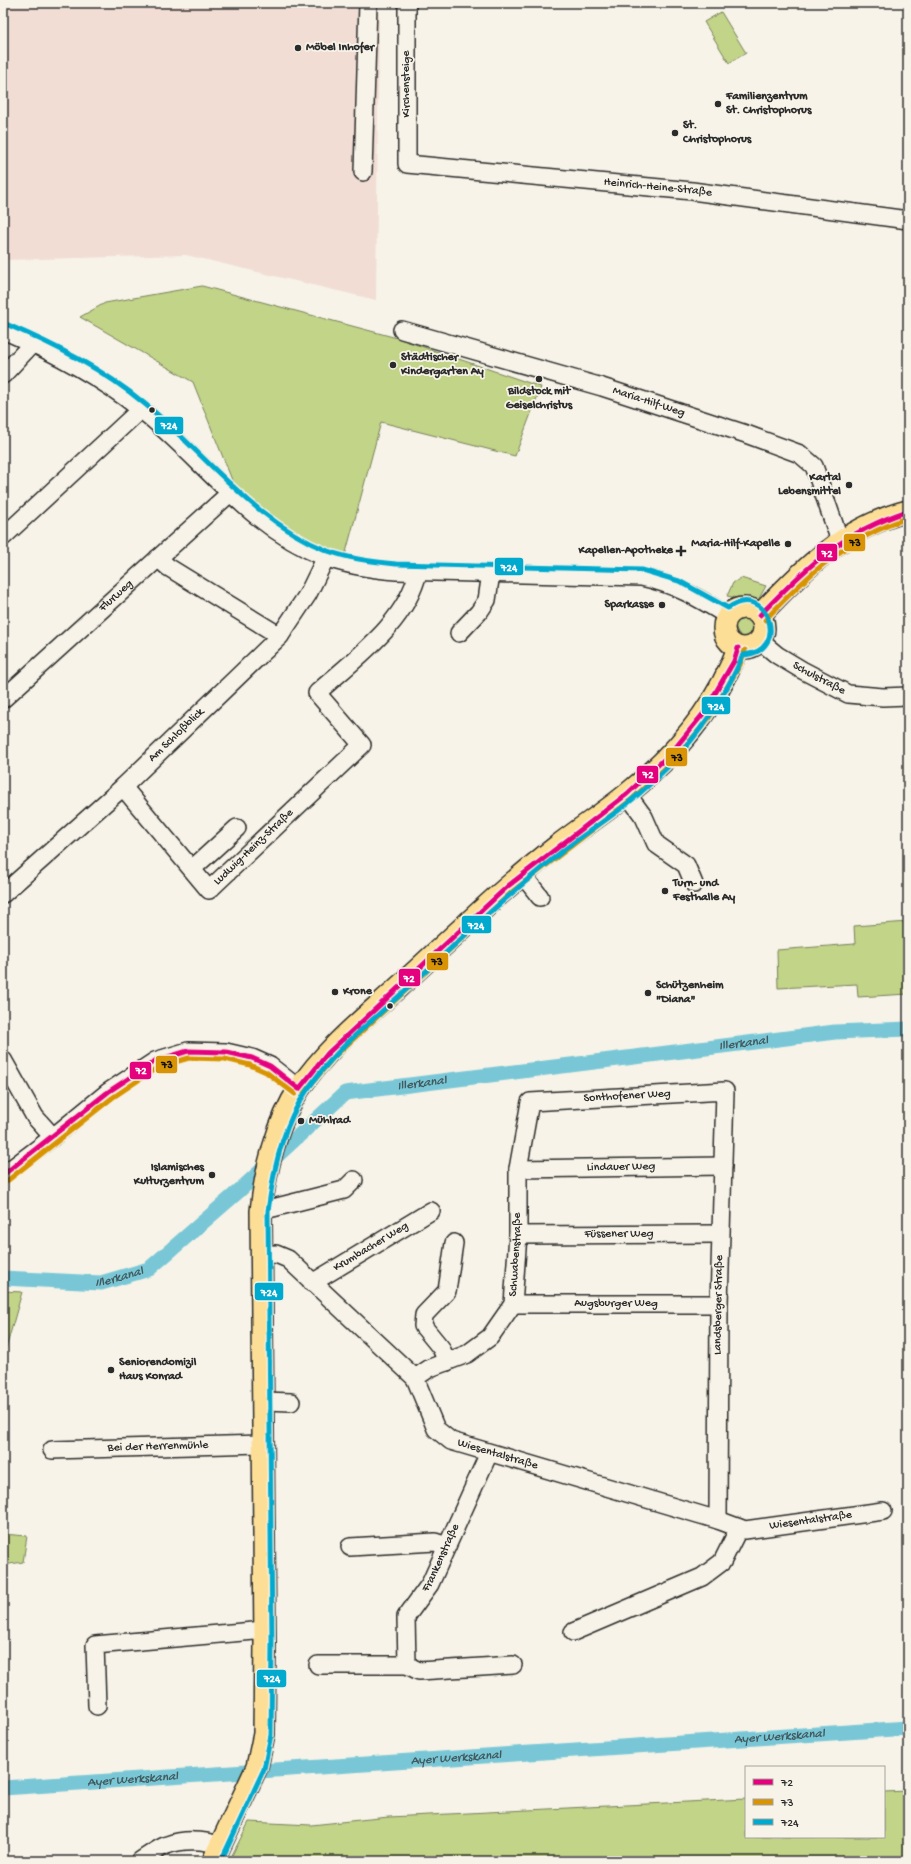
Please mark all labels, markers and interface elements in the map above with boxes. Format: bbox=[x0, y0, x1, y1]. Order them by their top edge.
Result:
place label: Möbel Inhofer bbox=[306, 41, 376, 55]
marker: Möbel Inhofer bbox=[293, 43, 303, 53]
street label: Kirchensteige bbox=[400, 50, 414, 118]
place label: Familienzentrum St. Christophorus bbox=[725, 90, 812, 118]
marker: Familienzentrum St. Christophorus bbox=[713, 99, 723, 109]
place label: St. Christophorus bbox=[682, 119, 752, 147]
marker: St. Christophorus bbox=[670, 128, 680, 138]
street label: Heinrich-Heine-Straße bbox=[603, 176, 714, 201]
place label: Städtischer Kindergarten Ay bbox=[400, 351, 484, 379]
marker: Städtischer Kindergarten Ay bbox=[388, 360, 398, 370]
marker: Bildstock mit Geiselchristus bbox=[534, 374, 544, 384]
street label: Maria-Hilf-Weg bbox=[611, 384, 687, 421]
place label: Bildstock mit Geiselchristus bbox=[506, 385, 573, 413]
unlabelled marker bbox=[147, 405, 157, 415]
line badge: 724 bbox=[154, 416, 184, 435]
text: 724 bbox=[160, 421, 178, 433]
place label: Kartal Lebensmittel bbox=[778, 471, 841, 499]
marker: Kartal Lebensmittel bbox=[844, 480, 854, 490]
line badge: 73 bbox=[843, 533, 866, 552]
place label: Maria-Hilf-Kapelle bbox=[691, 537, 781, 551]
text: 73 bbox=[848, 538, 861, 550]
marker: Maria-Hilf-Kapelle bbox=[783, 539, 793, 549]
line badge: 72 bbox=[816, 543, 838, 562]
place label: Kapellen-Apotheke bbox=[577, 544, 674, 558]
marker: Kapellen-Apotheke bbox=[676, 546, 686, 556]
text: 72 bbox=[820, 549, 833, 561]
line badge: 724 bbox=[494, 557, 524, 576]
text: 724 bbox=[500, 563, 518, 575]
street label: Flurweg bbox=[96, 577, 136, 616]
place label: Sparkasse bbox=[605, 598, 655, 612]
marker: Sparkasse bbox=[657, 600, 667, 610]
street label: Schulstraße bbox=[790, 659, 848, 699]
line badge: 724 bbox=[701, 696, 731, 715]
text: 724 bbox=[707, 702, 725, 714]
street label: Am Schloßblick bbox=[146, 704, 208, 765]
line badge: 73 bbox=[665, 747, 688, 767]
text: 73 bbox=[670, 753, 683, 765]
line badge: 72 bbox=[636, 765, 659, 784]
text: 72 bbox=[641, 770, 654, 782]
street label: Ludwig-Heinz-Straße bbox=[211, 806, 297, 889]
place label: Turn- und Festhalle Ay bbox=[672, 877, 735, 905]
marker: Turn- und Festhalle Ay bbox=[660, 886, 670, 896]
line badge: 724 bbox=[461, 915, 492, 934]
text: 724 bbox=[467, 921, 485, 933]
line badge: 73 bbox=[426, 952, 449, 971]
text: 73 bbox=[430, 957, 443, 969]
line badge: 72 bbox=[398, 968, 421, 987]
text: 72 bbox=[402, 974, 415, 986]
place label: Schützenheim "Diana" bbox=[656, 979, 724, 1007]
place label: Krone bbox=[342, 985, 373, 999]
marker: Krone bbox=[330, 987, 340, 997]
marker: Schützenheim "Diana" bbox=[643, 988, 653, 998]
unlabelled marker bbox=[385, 1001, 395, 1011]
water label: Illerkanal bbox=[718, 1033, 770, 1054]
line badge: 73 bbox=[155, 1055, 178, 1074]
text: 73 bbox=[160, 1060, 173, 1072]
line badge: 72 bbox=[129, 1061, 152, 1080]
text: 72 bbox=[134, 1066, 147, 1078]
water label: Illerkanal bbox=[396, 1073, 448, 1094]
street label: Sonthofener Weg bbox=[583, 1087, 671, 1106]
place label: Mühlrad bbox=[309, 1114, 352, 1128]
marker: Mühlrad bbox=[296, 1116, 306, 1126]
street label: Lindauer Weg bbox=[587, 1160, 656, 1175]
place label: Islamisches Kulturzentrum bbox=[133, 1161, 205, 1189]
marker: Islamisches Kulturzentrum bbox=[207, 1170, 217, 1180]
street label: Schwabenstraße bbox=[507, 1212, 525, 1297]
street label: Krumbacher Weg bbox=[331, 1219, 411, 1275]
street label: Füssener Weg bbox=[583, 1227, 654, 1242]
street label: Landsberger Straße bbox=[711, 1254, 727, 1355]
water label: Illerkanal bbox=[95, 1263, 146, 1291]
line badge: 724 bbox=[254, 1282, 284, 1301]
text: 724 bbox=[260, 1288, 278, 1300]
street label: Augsburger Weg bbox=[574, 1297, 658, 1311]
place label: Seniorendomizil Haus Konrad bbox=[119, 1356, 197, 1384]
marker: Seniorendomizil Haus Konrad bbox=[106, 1365, 116, 1375]
street label: Wiesentalstraße bbox=[456, 1436, 540, 1474]
street label: Bei der Herrenmühle bbox=[106, 1439, 209, 1455]
street label: Wiesentalstraße bbox=[768, 1508, 854, 1534]
street label: Frankenstraße bbox=[419, 1521, 463, 1596]
line badge: 724 bbox=[256, 1669, 287, 1688]
text: 724 bbox=[263, 1674, 281, 1686]
water label: Ayer Werkskanal bbox=[734, 1726, 826, 1747]
water label: Ayer Werkskanal bbox=[410, 1747, 503, 1768]
legend bbox=[745, 1766, 885, 1838]
water label: Ayer Werkskanal bbox=[87, 1769, 180, 1790]
text: 72 bbox=[780, 1777, 793, 1791]
text: 73 bbox=[780, 1797, 793, 1811]
text: 724 bbox=[780, 1817, 799, 1831]

